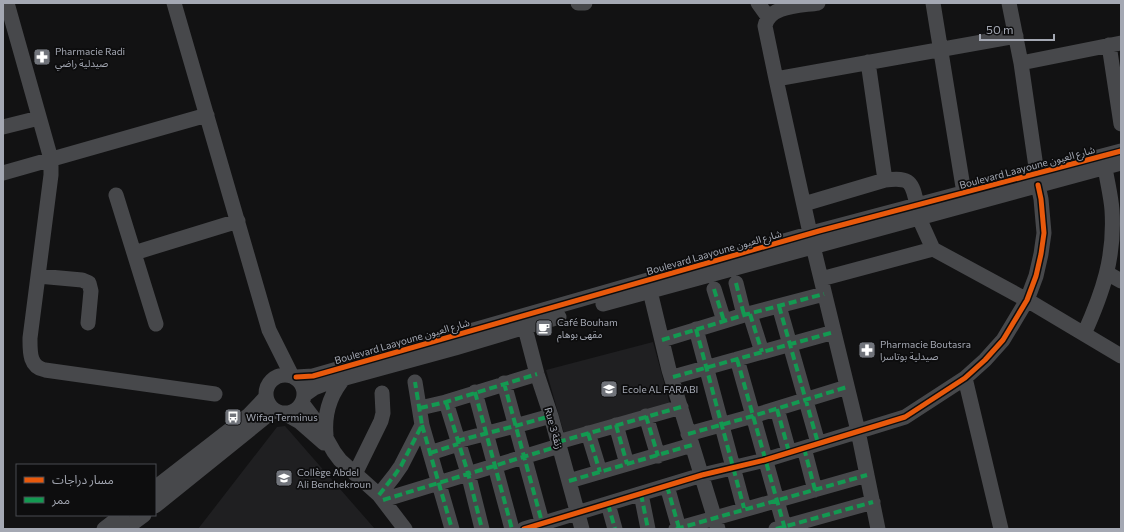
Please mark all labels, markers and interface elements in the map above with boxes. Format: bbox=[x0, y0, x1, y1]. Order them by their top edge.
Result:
scale bar bbox=[980, 16, 1054, 42]
text: 50 m bbox=[986, 22, 1014, 36]
place label: Pharmacie Radi صيدلية راضي bbox=[55, 45, 125, 71]
pharmacy icon: Pharmacie Radi صيدلية راضي bbox=[32, 47, 52, 67]
street label: Boulevard Laayoune شارع العيون bbox=[958, 143, 1097, 193]
street label: Boulevard Laayoune شارع العيون bbox=[645, 227, 784, 279]
street label: Boulevard Laayoune شارع العيون bbox=[333, 316, 472, 368]
place label: Café Bouham مقهى بوهام bbox=[557, 316, 618, 343]
cafe icon: Café Bouham مقهى بوهام bbox=[534, 318, 554, 338]
place label: Pharmacie Boutasra صيدلية بوتاسرا bbox=[880, 338, 971, 363]
pharmacy icon: Pharmacie Boutasra صيدلية بوتاسرا bbox=[857, 340, 877, 360]
school or university icon: Ecole AL FARABI bbox=[599, 379, 619, 399]
place label: Ecole AL FARABI bbox=[622, 383, 698, 395]
street label: Rue 3 زنقة bbox=[541, 406, 566, 451]
bus stop icon: Wifaq Terminus bbox=[223, 407, 243, 427]
place label: Wifaq Terminus bbox=[246, 411, 318, 423]
legend bbox=[16, 464, 156, 516]
place label: Collège Abdel Ali Benchekroun bbox=[297, 466, 371, 490]
school or university icon: Collège Abdel Ali Benchekroun bbox=[274, 468, 294, 488]
text: مسار دراجات bbox=[52, 472, 114, 487]
text: ممر bbox=[51, 492, 70, 507]

